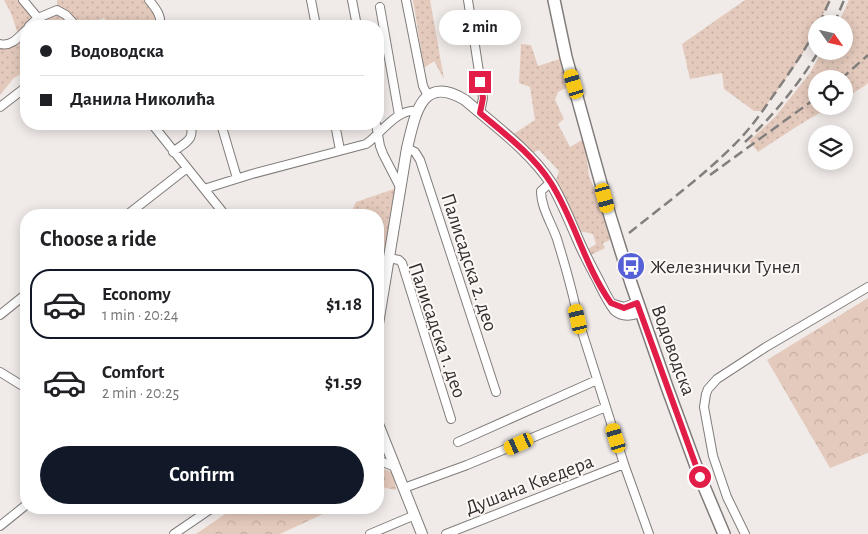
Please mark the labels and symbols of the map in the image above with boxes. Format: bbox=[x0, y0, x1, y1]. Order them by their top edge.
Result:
callout: 2 min bbox=[439, 9, 521, 44]
north arrow bbox=[808, 15, 852, 60]
car bbox=[562, 67, 585, 101]
route end bbox=[469, 71, 491, 93]
car bbox=[593, 182, 616, 214]
street label: Палисадска 2. део bbox=[437, 191, 501, 334]
bus stop icon: Железнички Тунел bbox=[616, 251, 646, 281]
place label: Железнички Тунел bbox=[650, 257, 801, 277]
street label: Палисадска 1. део bbox=[405, 260, 470, 401]
street label: Водоводска bbox=[647, 302, 699, 398]
car bbox=[567, 303, 588, 335]
car bbox=[604, 421, 627, 455]
car bbox=[502, 431, 535, 457]
street label: Душана Кведера bbox=[462, 451, 596, 519]
route start bbox=[689, 466, 711, 488]

